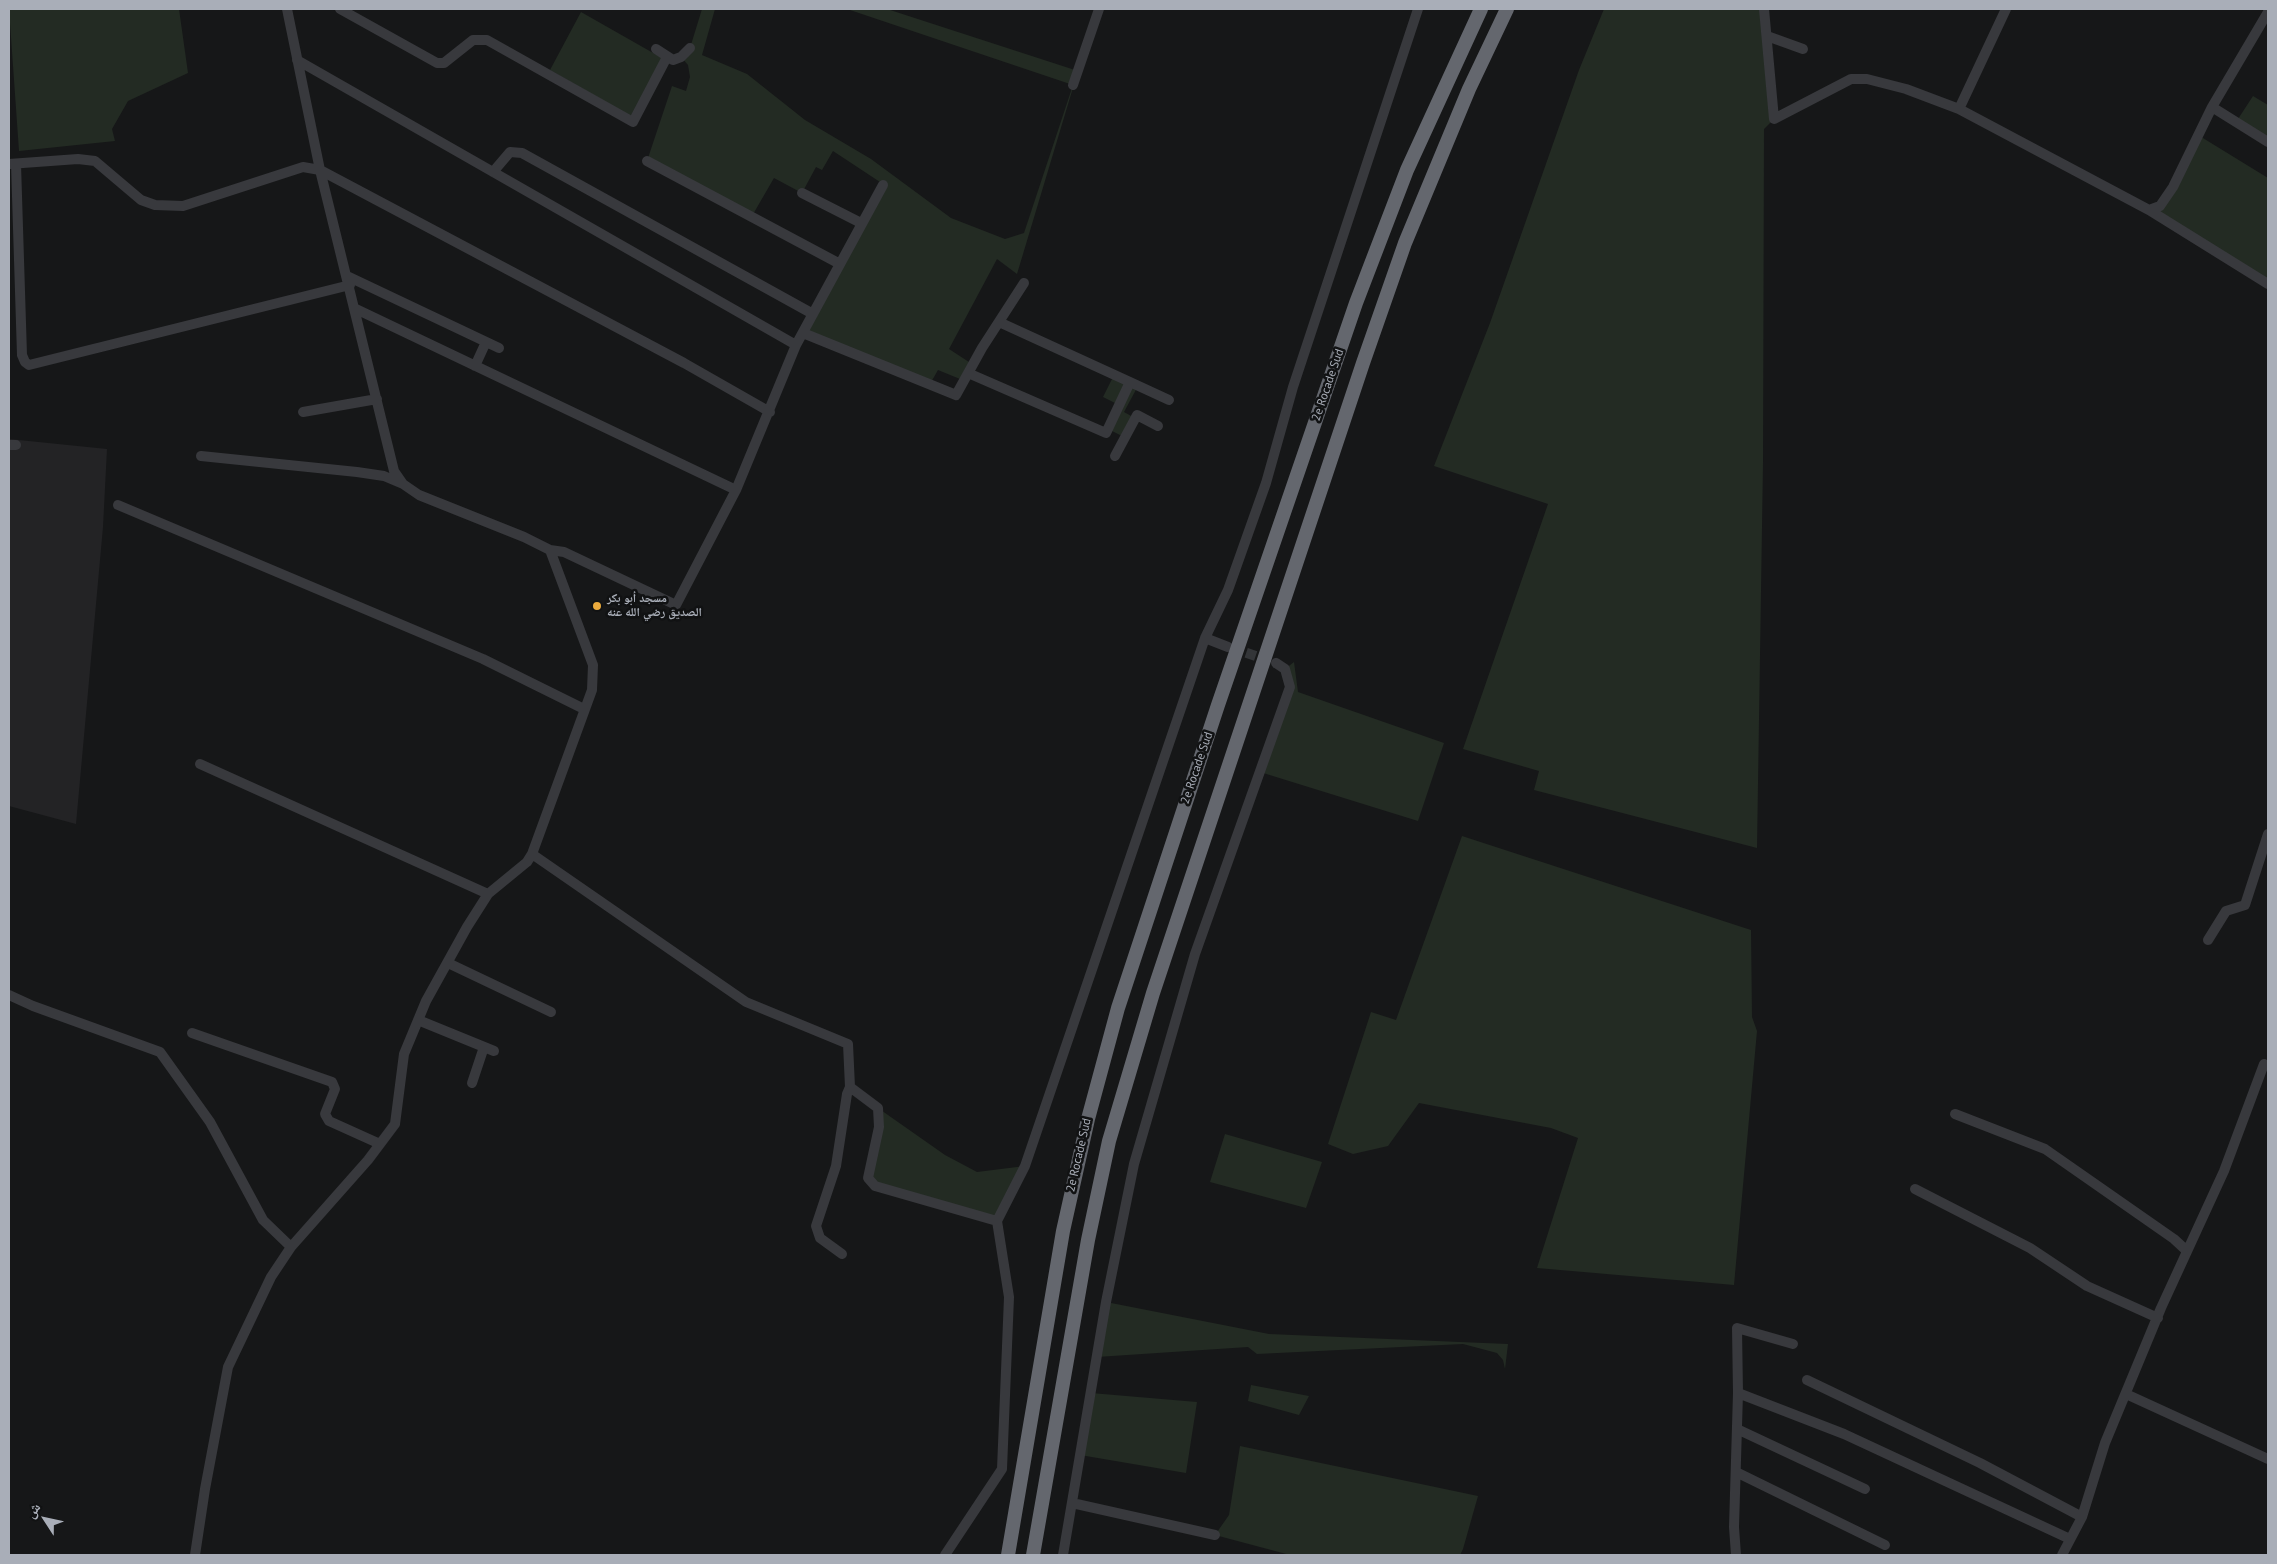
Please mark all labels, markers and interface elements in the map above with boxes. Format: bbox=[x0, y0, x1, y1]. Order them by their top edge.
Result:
street label: 2e Rocade Sud bbox=[1309, 347, 1347, 423]
place label: مسجد أبو بكر الصديق رضي الله عنه bbox=[607, 592, 702, 620]
marker: مسجد أبو بكر الصديق رضي الله عنه bbox=[591, 600, 603, 612]
street label: 2e Rocade Sud bbox=[1178, 730, 1216, 806]
street label: 2e Rocade Sud bbox=[1064, 1117, 1094, 1193]
north arrow bbox=[20, 1494, 70, 1544]
text: ش bbox=[21, 1499, 44, 1522]

